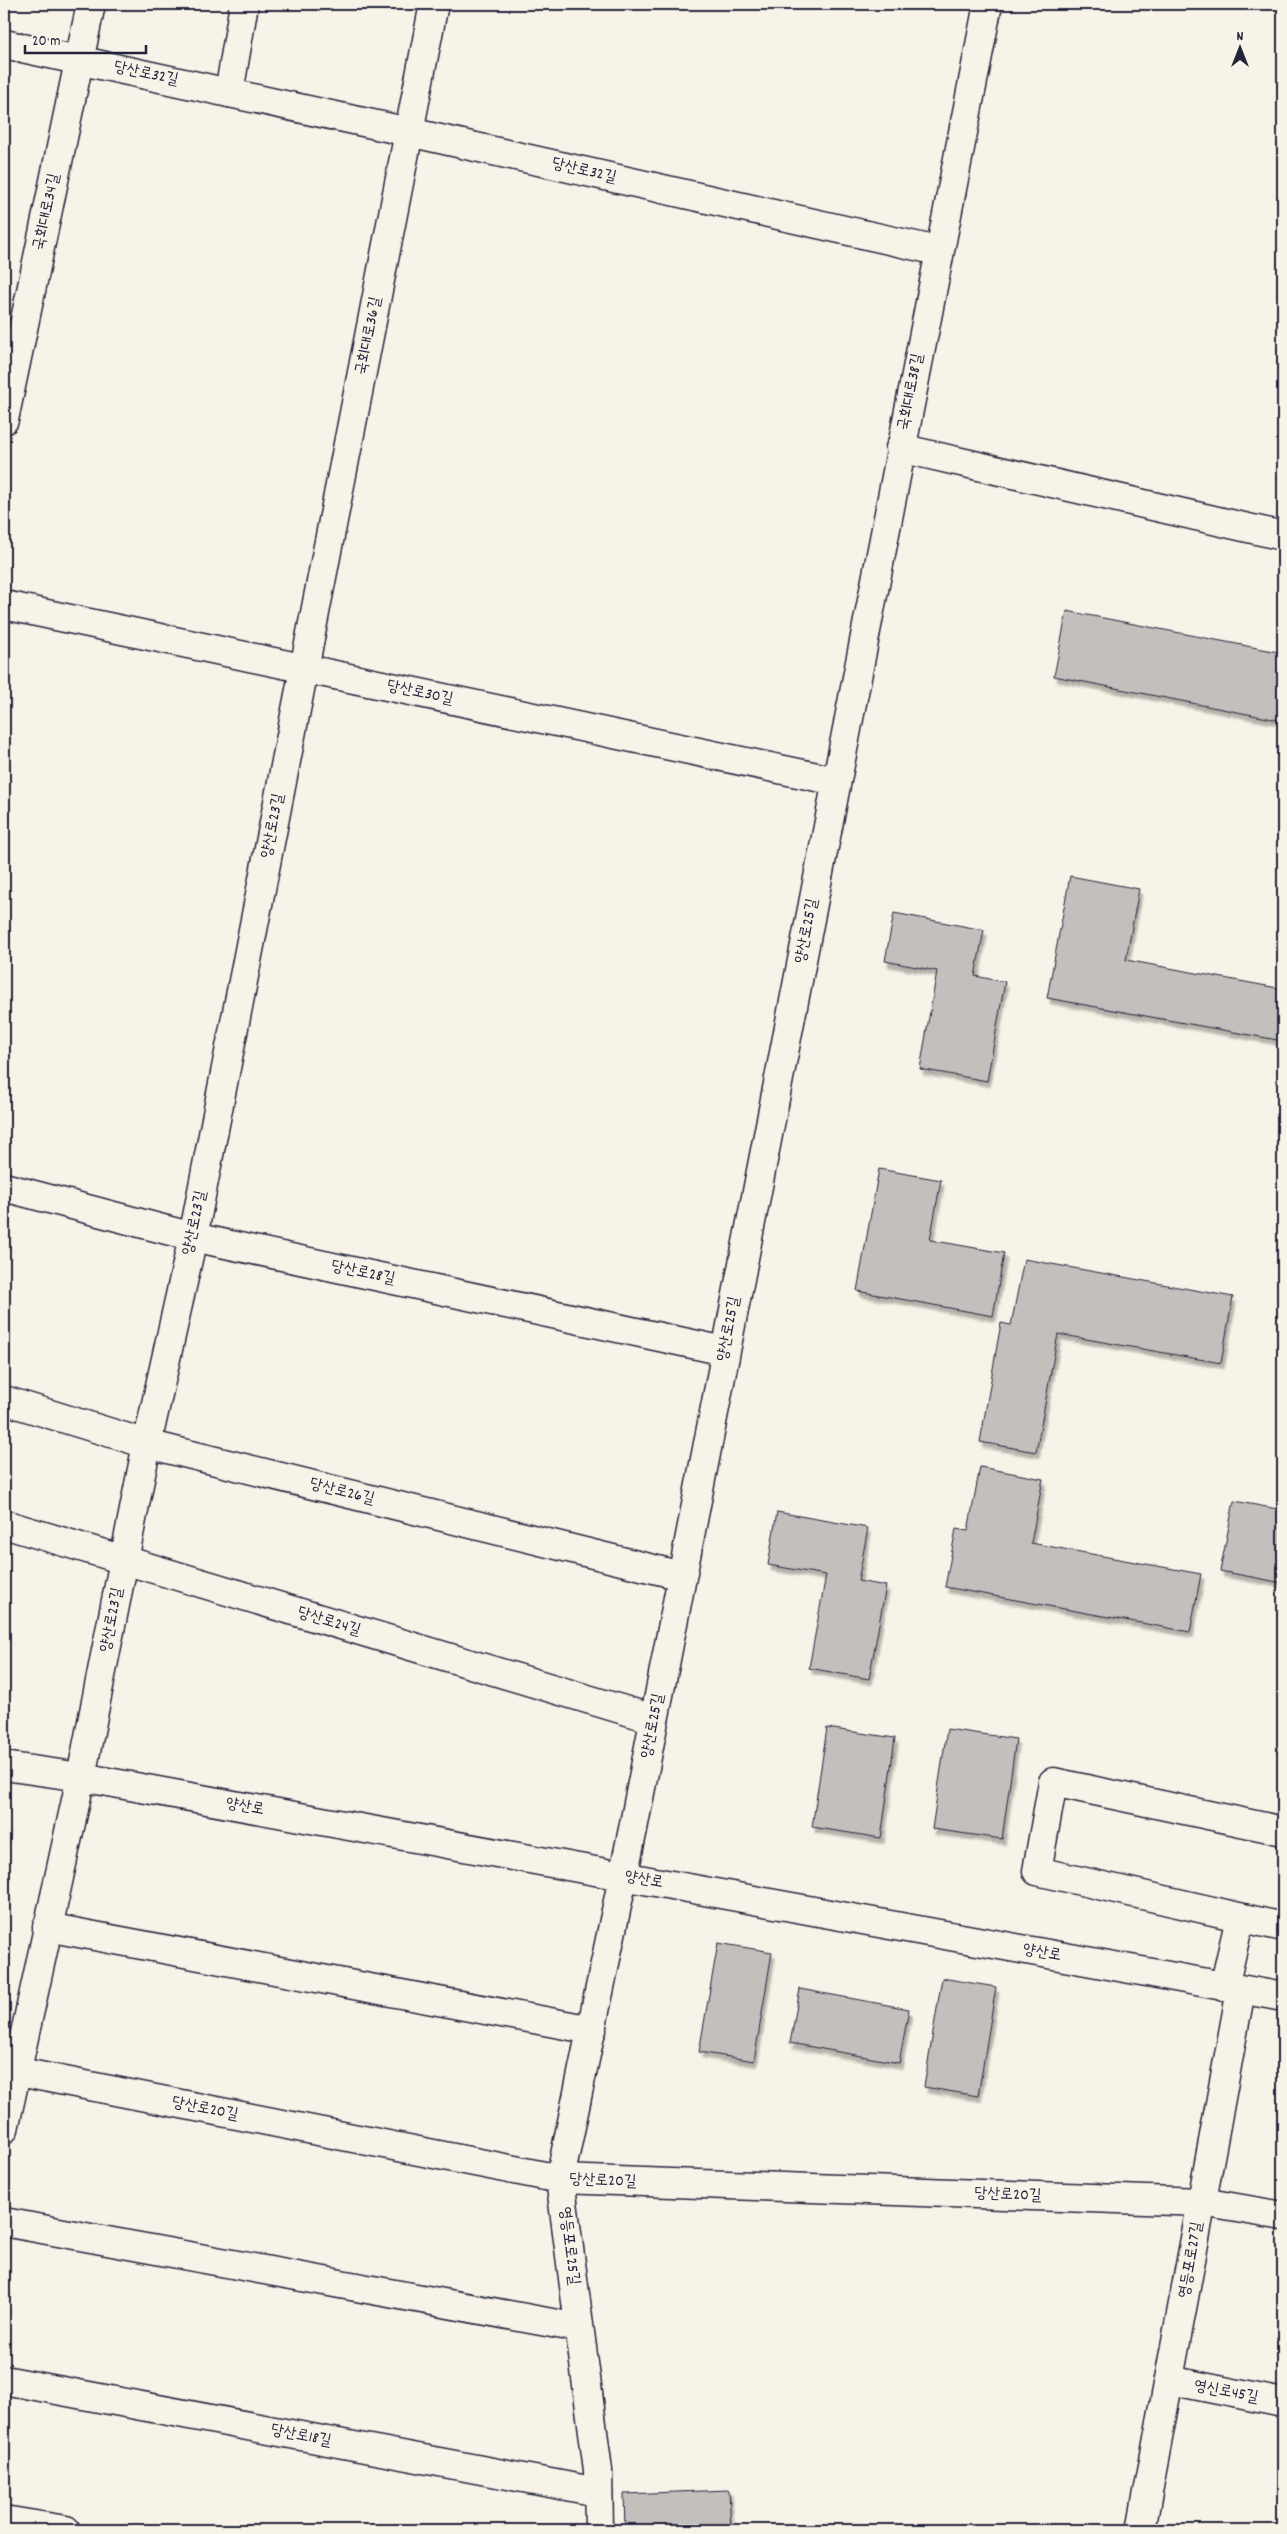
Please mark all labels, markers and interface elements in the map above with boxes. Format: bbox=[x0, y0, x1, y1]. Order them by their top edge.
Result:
scale bar bbox=[25, 22, 146, 54]
north arrow bbox=[1214, 22, 1264, 72]
text: N bbox=[1237, 27, 1244, 47]
text: 20 m bbox=[32, 31, 60, 53]
street label: 당산로32길 bbox=[112, 56, 181, 92]
street label: 당산로32길 bbox=[549, 152, 619, 190]
street label: 국회대로34길 bbox=[28, 171, 66, 253]
street label: 국회대로36길 bbox=[350, 295, 388, 377]
street label: 국회대로38길 bbox=[892, 351, 930, 432]
street label: 당산로30길 bbox=[385, 675, 455, 711]
street label: 양산로23길 bbox=[255, 791, 291, 860]
street label: 양산로25길 bbox=[789, 896, 825, 966]
street label: 양산로23길 bbox=[177, 1188, 213, 1257]
street label: 당산로28길 bbox=[329, 1255, 397, 1291]
street label: 양산로25길 bbox=[711, 1294, 747, 1364]
street label: 당산로26길 bbox=[307, 1473, 377, 1511]
street label: 양산로23길 bbox=[94, 1585, 130, 1654]
street label: 당산로24길 bbox=[294, 1601, 364, 1643]
street label: 양산로25길 bbox=[635, 1691, 671, 1761]
street label: 양산로 bbox=[224, 1792, 266, 1822]
street label: 양산로 bbox=[623, 1865, 665, 1895]
street label: 양산로 bbox=[1021, 1938, 1063, 1968]
street label: 당산로20길 bbox=[170, 2091, 240, 2127]
street label: 당산로20길 bbox=[569, 2168, 637, 2194]
street label: 당산로20길 bbox=[974, 2182, 1042, 2208]
street label: 영등포로25길 bbox=[553, 2206, 585, 2287]
street label: 영등포로27길 bbox=[1173, 2220, 1209, 2300]
street label: 영신로45길 bbox=[1192, 2374, 1260, 2410]
street label: 당산로18길 bbox=[269, 2419, 333, 2453]

